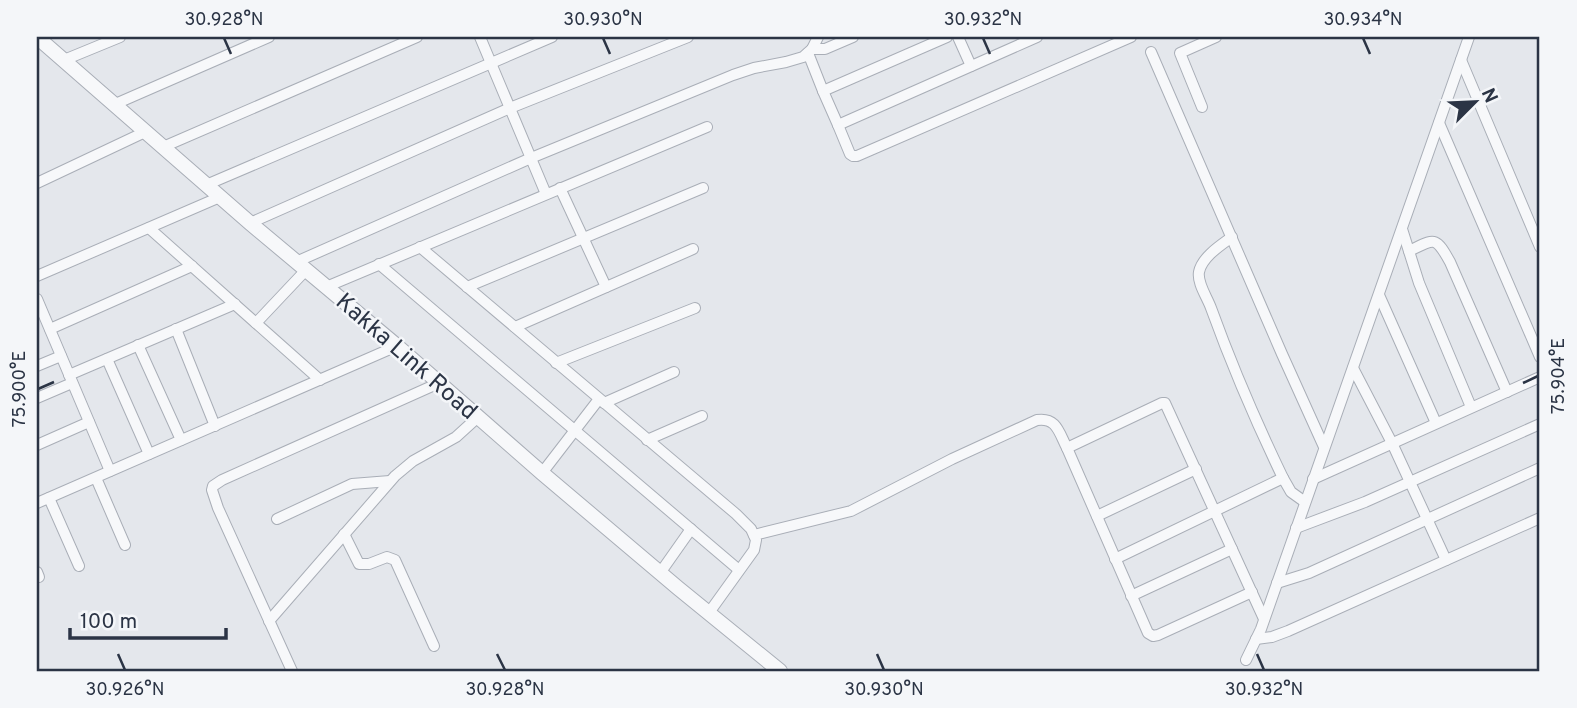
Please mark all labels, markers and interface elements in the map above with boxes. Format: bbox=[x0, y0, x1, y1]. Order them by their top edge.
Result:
text: 30.928°N bbox=[184, 9, 264, 32]
text: 30.930°N bbox=[563, 9, 643, 32]
text: 30.932°N bbox=[944, 9, 1022, 32]
text: 30.934°N bbox=[1323, 9, 1403, 32]
north arrow bbox=[1440, 66, 1510, 136]
text: N bbox=[1475, 85, 1502, 107]
street label: Kakka Link Road bbox=[329, 288, 483, 427]
text: 75.904°E bbox=[1548, 338, 1571, 414]
text: 75.900°E bbox=[9, 351, 32, 427]
scale bar bbox=[70, 596, 226, 640]
text: 100 m bbox=[80, 609, 137, 636]
text: 30.926°N bbox=[86, 679, 164, 702]
text: 30.928°N bbox=[465, 679, 545, 702]
text: 30.930°N bbox=[844, 679, 924, 702]
text: 30.932°N bbox=[1225, 679, 1303, 702]

